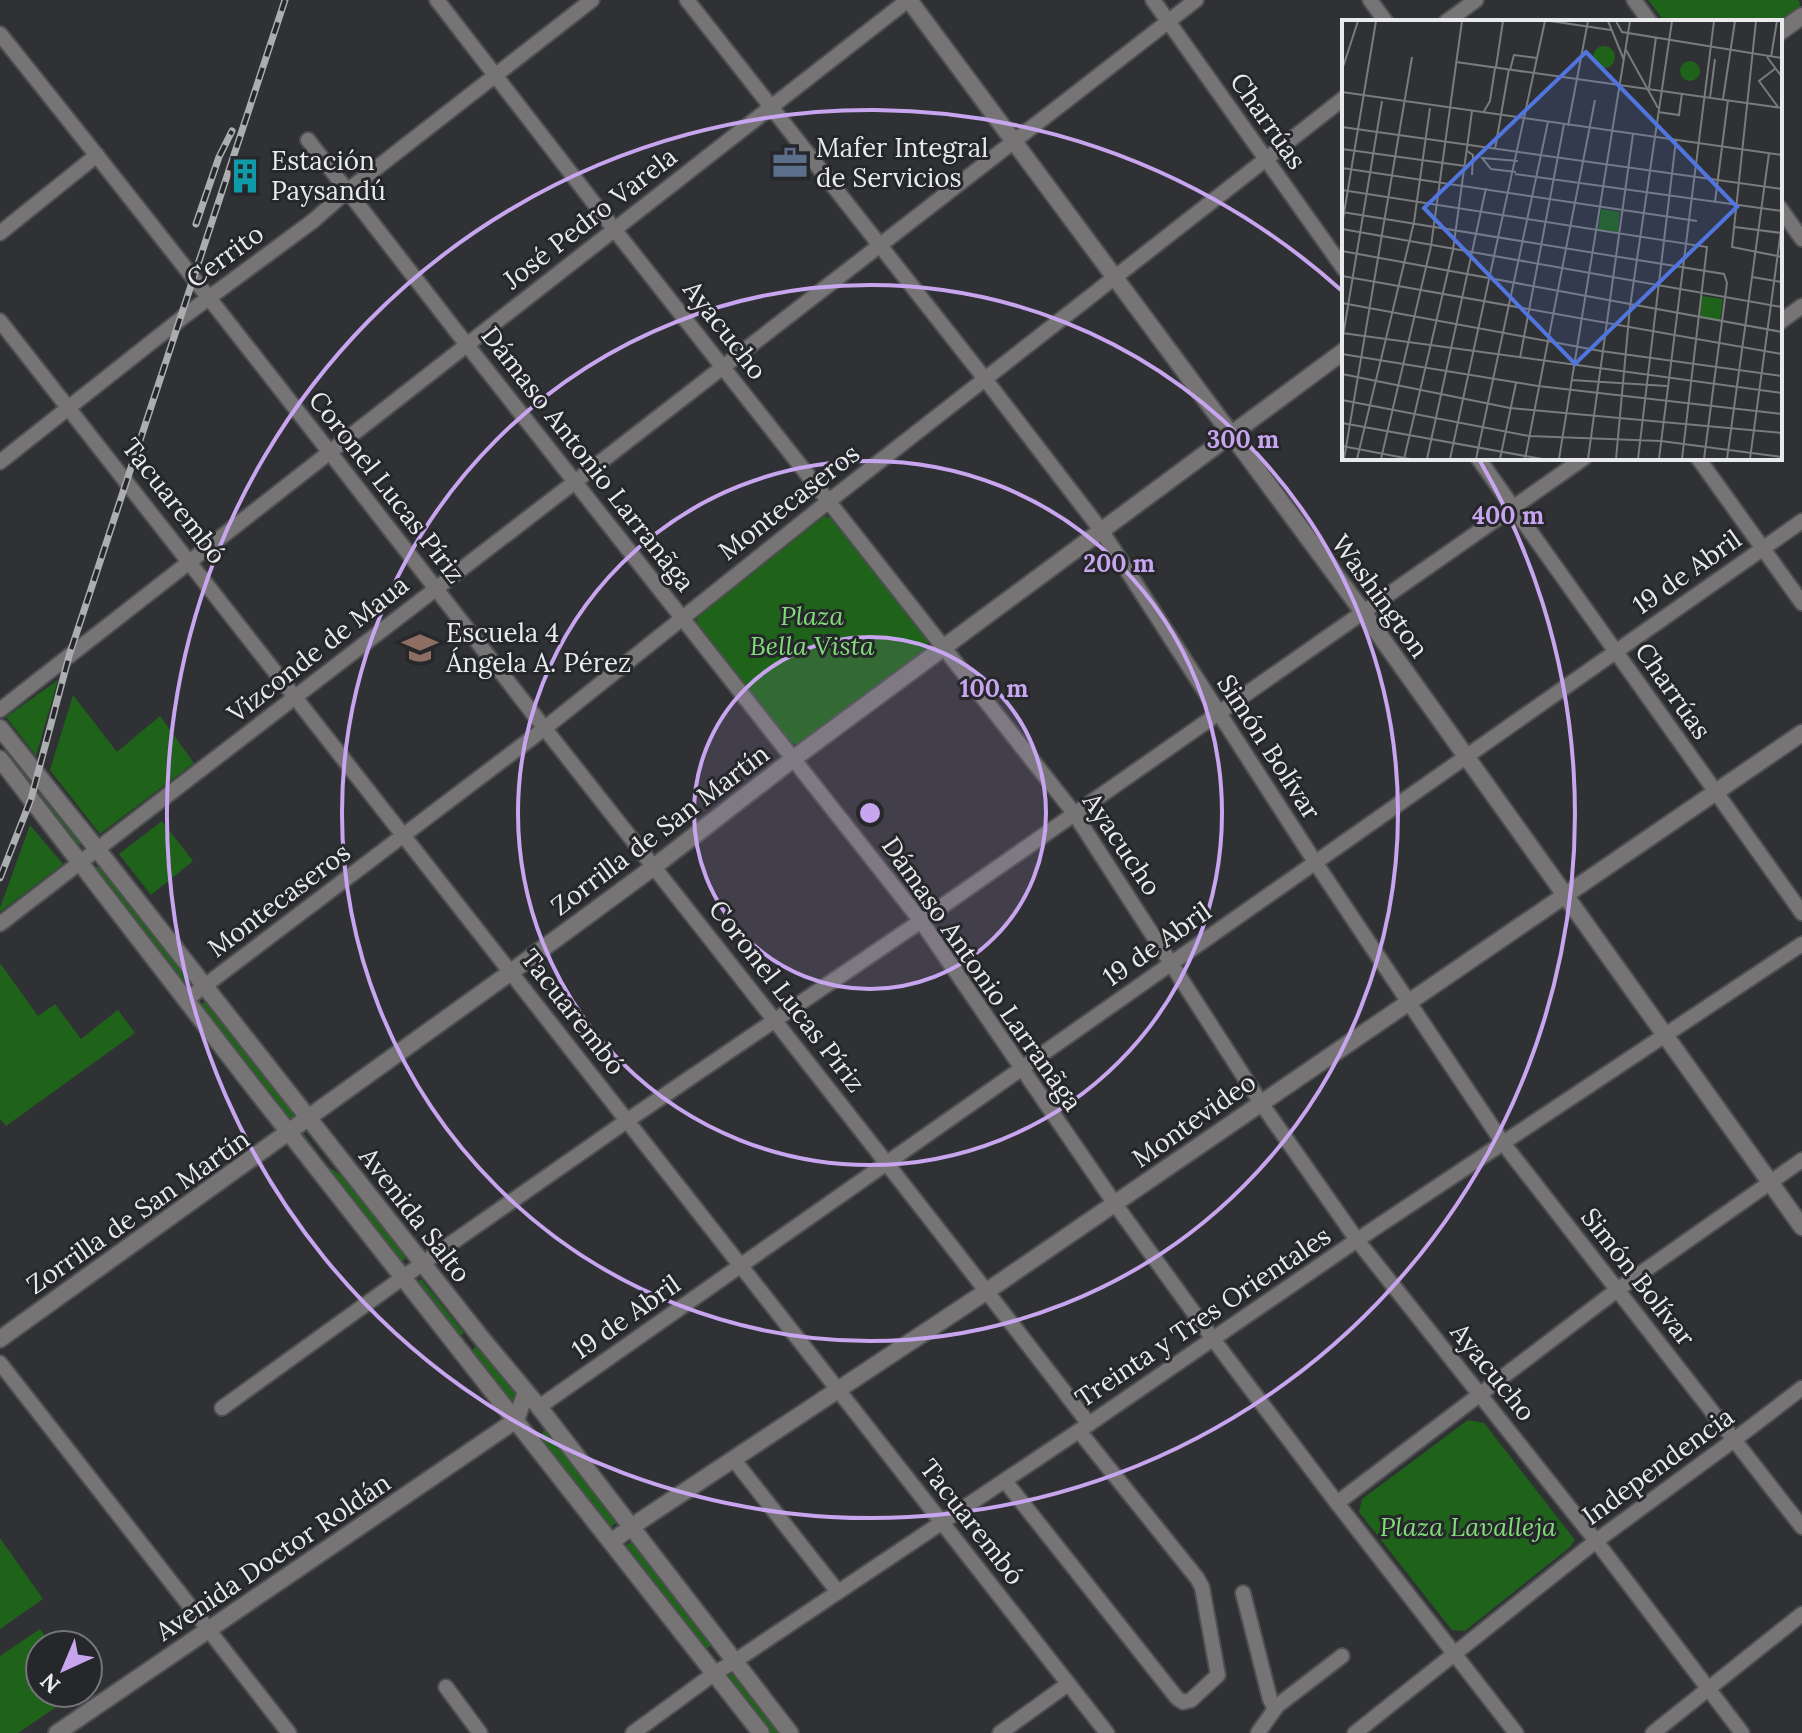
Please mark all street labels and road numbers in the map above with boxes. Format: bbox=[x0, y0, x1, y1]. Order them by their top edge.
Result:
street label: Charrúas bbox=[1223, 66, 1314, 175]
street label: José Pedro Varela bbox=[495, 140, 683, 296]
street label: Cerrito bbox=[179, 216, 270, 295]
street label: Ayacucho bbox=[676, 273, 774, 386]
street label: Dámaso Antonio Larranãga bbox=[475, 320, 702, 598]
street label: Coronel Lucas Píriz bbox=[302, 384, 473, 589]
street label: Tacuarembó bbox=[115, 431, 234, 570]
street label: Montecaseros bbox=[712, 436, 866, 567]
street label: 19 de Abril bbox=[1626, 522, 1747, 621]
street label: Washington bbox=[1325, 528, 1436, 664]
street label: Vizconde de Maua bbox=[220, 568, 415, 730]
street label: Charrúas bbox=[1628, 636, 1719, 745]
street label: Simón Bolívar bbox=[1210, 668, 1329, 826]
street label: Zorrilla de San Martín bbox=[544, 737, 775, 922]
street label: Ayacucho bbox=[1075, 785, 1169, 901]
street label: Dámaso Antonio Larranãga bbox=[875, 830, 1090, 1117]
street label: Montecaseros bbox=[201, 835, 357, 964]
street label: Coronel Lucas Píriz bbox=[702, 893, 873, 1098]
street label: 19 de Abril bbox=[1096, 894, 1217, 993]
street label: Tacuarembó bbox=[514, 942, 633, 1081]
street label: Montevideo bbox=[1125, 1065, 1262, 1174]
street label: Zorrilla de San Martín bbox=[20, 1122, 255, 1301]
street label: Avenida Salto bbox=[352, 1140, 478, 1289]
street label: Simón Bolívar bbox=[1574, 1201, 1703, 1353]
street label: Treinta y Tres Orientales bbox=[1069, 1219, 1337, 1414]
street label: 19 de Abril bbox=[565, 1267, 686, 1366]
street label: Ayacucho bbox=[1443, 1315, 1543, 1428]
street label: Independencia bbox=[1575, 1400, 1740, 1532]
street label: Tacuarembó bbox=[913, 1452, 1032, 1591]
street label: Avenida Doctor Roldán bbox=[148, 1466, 397, 1648]

